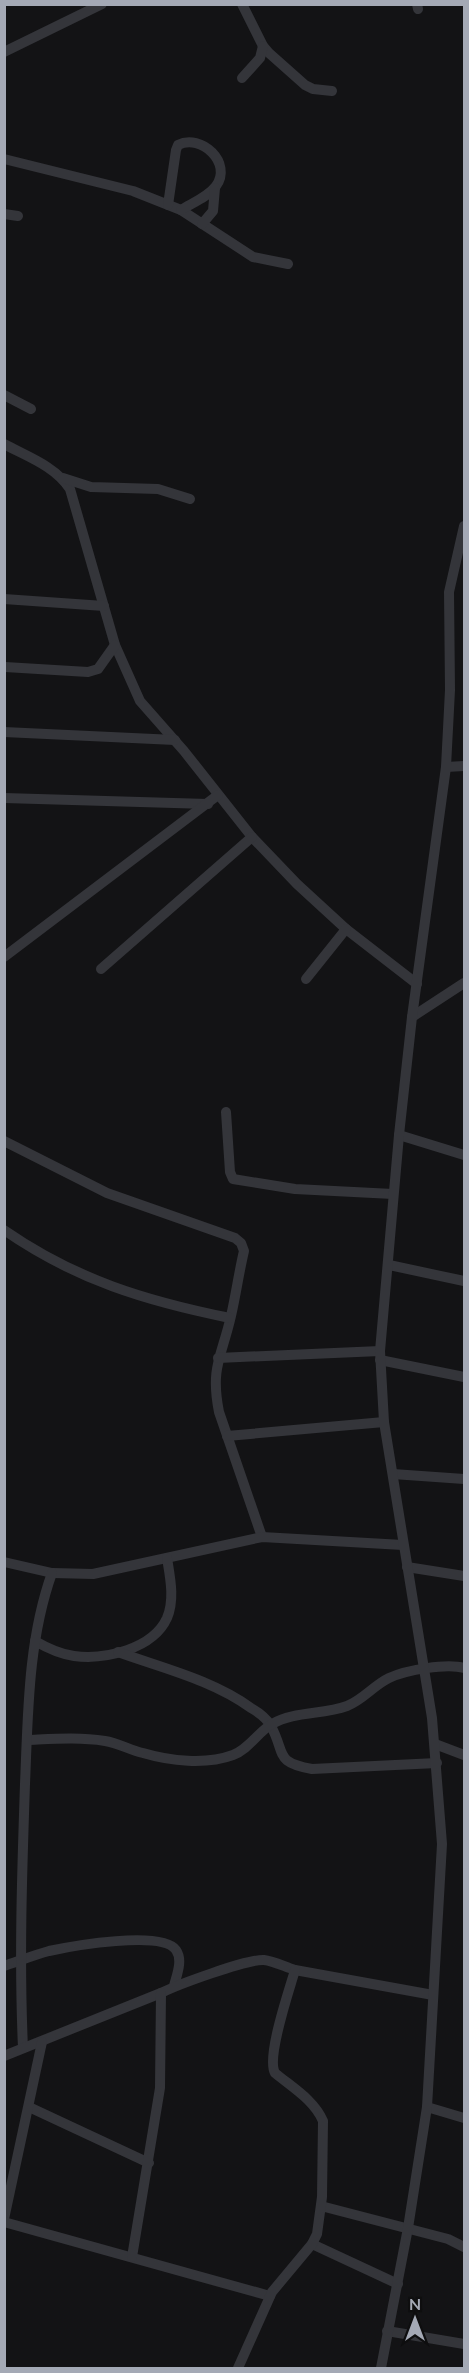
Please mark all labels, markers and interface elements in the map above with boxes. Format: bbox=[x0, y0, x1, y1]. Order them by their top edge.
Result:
north arrow bbox=[385, 2289, 445, 2349]
text: N bbox=[409, 2294, 421, 2314]

